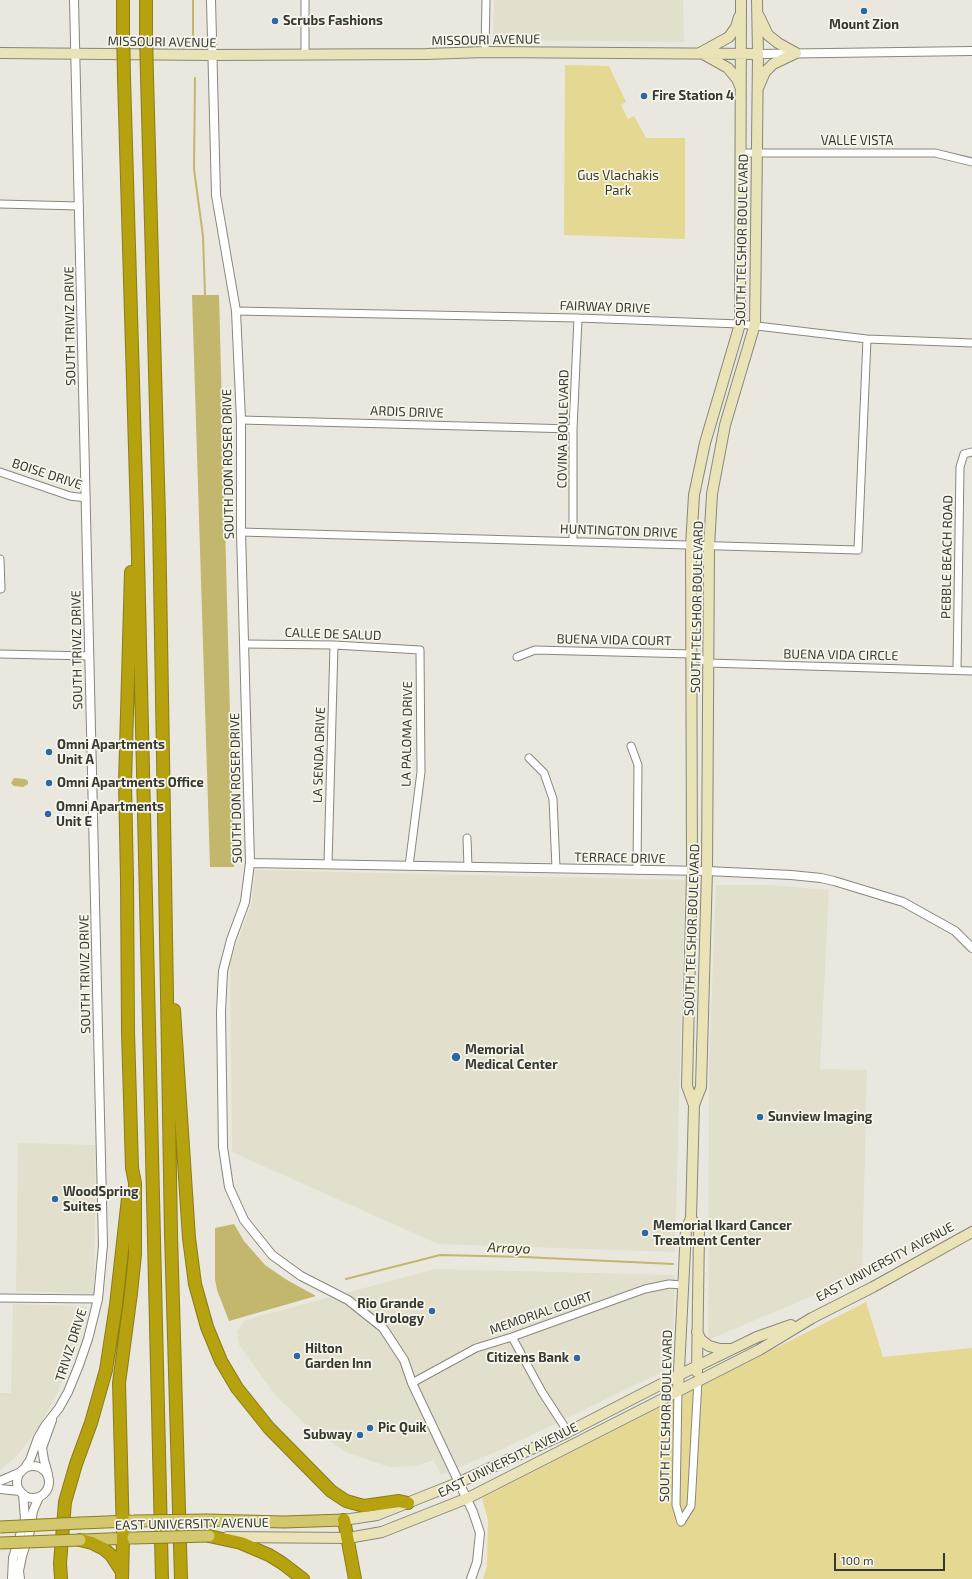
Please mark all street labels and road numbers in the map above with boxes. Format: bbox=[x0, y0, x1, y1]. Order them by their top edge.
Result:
street label: MISSOURI AVENUE bbox=[431, 31, 541, 49]
street label: MISSOURI AVENUE bbox=[107, 33, 217, 51]
street label: VALLE VISTA bbox=[821, 133, 893, 149]
street label: SOUTH TELSHOR BOULEVARD bbox=[733, 154, 751, 326]
street label: SOUTH TRIVIZ DRIVE bbox=[61, 266, 79, 386]
street label: FAIRWAY DRIVE bbox=[559, 298, 651, 316]
street label: COVINA BOULEVARD bbox=[554, 369, 572, 489]
street label: SOUTH DON ROSER DRIVE bbox=[219, 389, 237, 539]
street label: ARDIS DRIVE bbox=[370, 403, 444, 421]
street label: BOISE DRIVE bbox=[10, 455, 84, 493]
street label: PEBBLE BEACH ROAD bbox=[938, 495, 956, 619]
street label: HUNTINGTON DRIVE bbox=[560, 521, 678, 541]
street label: SOUTH TELSHOR BOULEVARD bbox=[688, 521, 706, 693]
street label: SOUTH TRIVIZ DRIVE bbox=[68, 590, 86, 710]
street label: CALLE DE SALUD bbox=[284, 625, 382, 643]
street label: BUENA VIDA COURT bbox=[556, 631, 672, 649]
street label: BUENA VIDA CIRCLE bbox=[783, 646, 899, 664]
street label: LA PALOMA DRIVE bbox=[398, 681, 416, 787]
street label: LA SENDA DRIVE bbox=[310, 707, 328, 803]
street label: SOUTH DON ROSER DRIVE bbox=[227, 713, 245, 863]
street label: SOUTH TELSHOR BOULEVARD bbox=[681, 844, 703, 1016]
street label: TERRACE DRIVE bbox=[574, 849, 666, 867]
street label: SOUTH TRIVIZ DRIVE bbox=[76, 914, 94, 1034]
street label: EAST UNIVERSITY AVENUE bbox=[813, 1219, 957, 1305]
street label: MEMORIAL COURT bbox=[487, 1288, 595, 1338]
street label: TRIVIZ DRIVE bbox=[52, 1307, 90, 1383]
street label: SOUTH TELSHOR BOULEVARD bbox=[657, 1330, 675, 1502]
street label: EAST UNIVERSITY AVENUE bbox=[435, 1419, 581, 1501]
street label: EAST UNIVERSITY AVENUE bbox=[115, 1515, 269, 1533]

